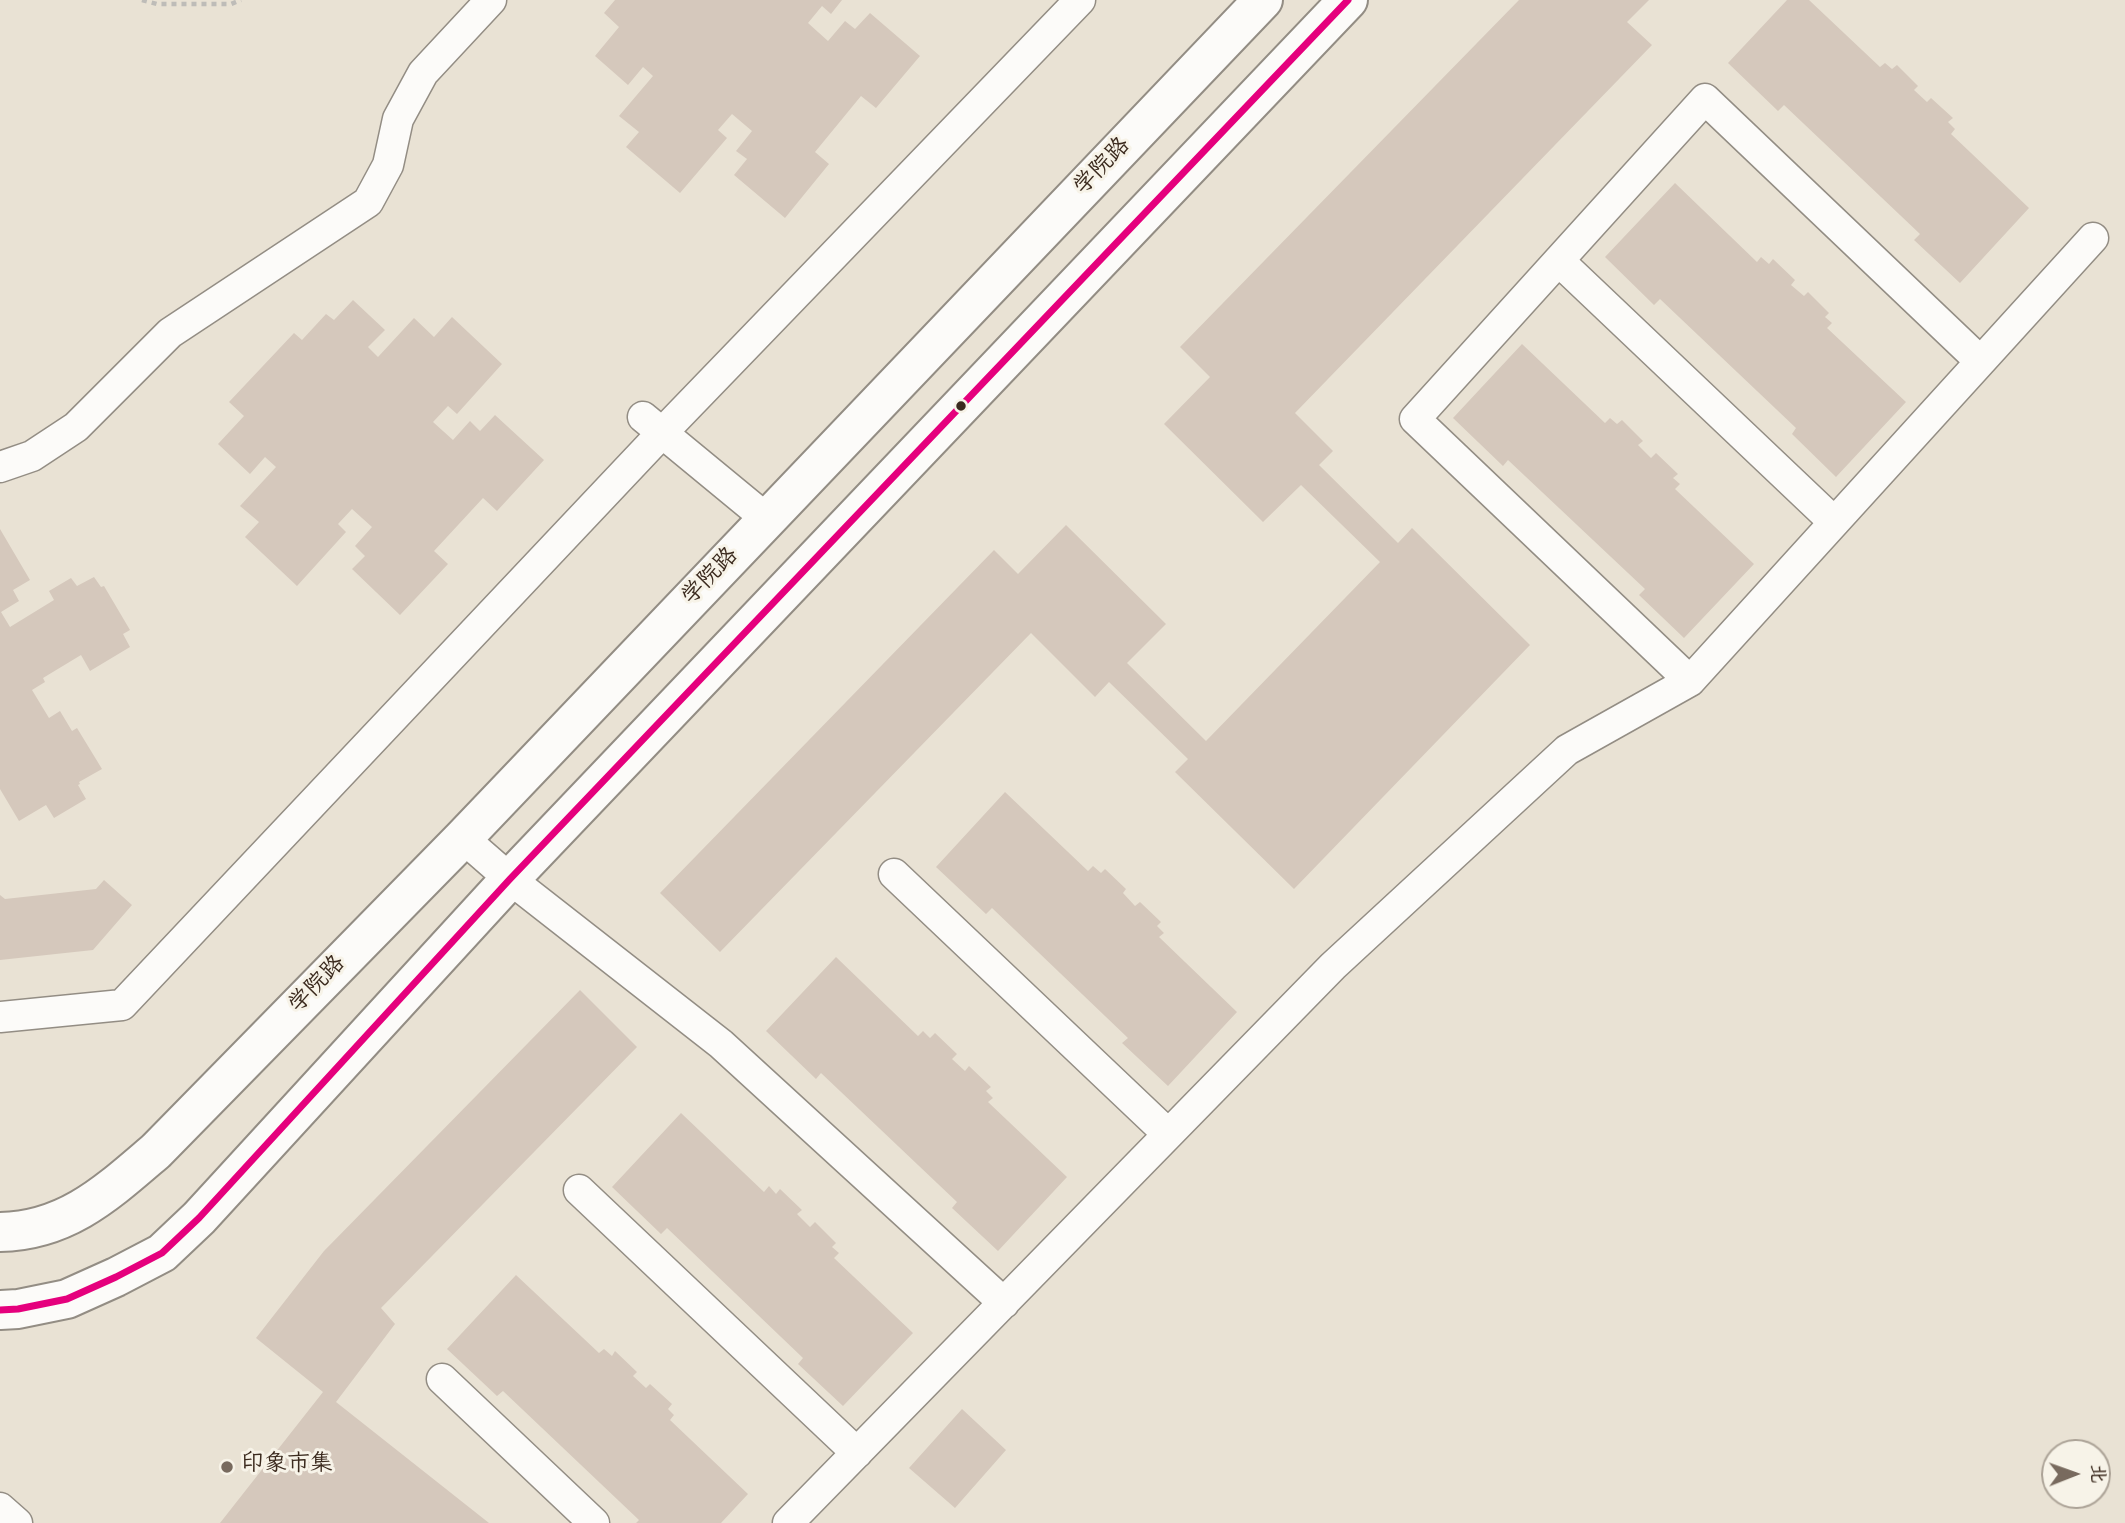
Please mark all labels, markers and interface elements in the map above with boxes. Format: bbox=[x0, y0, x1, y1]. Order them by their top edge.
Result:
street label: 学院路 bbox=[1070, 134, 1138, 202]
unlabelled marker bbox=[954, 399, 968, 413]
street label: 学院路 bbox=[678, 544, 746, 612]
street label: 学院路 bbox=[285, 952, 353, 1020]
north arrow bbox=[2041, 1439, 2111, 1509]
place label: 印象市集 bbox=[241, 1453, 333, 1481]
marker: 印象市集 bbox=[219, 1459, 235, 1475]
text: 北 bbox=[2082, 1464, 2109, 1483]

